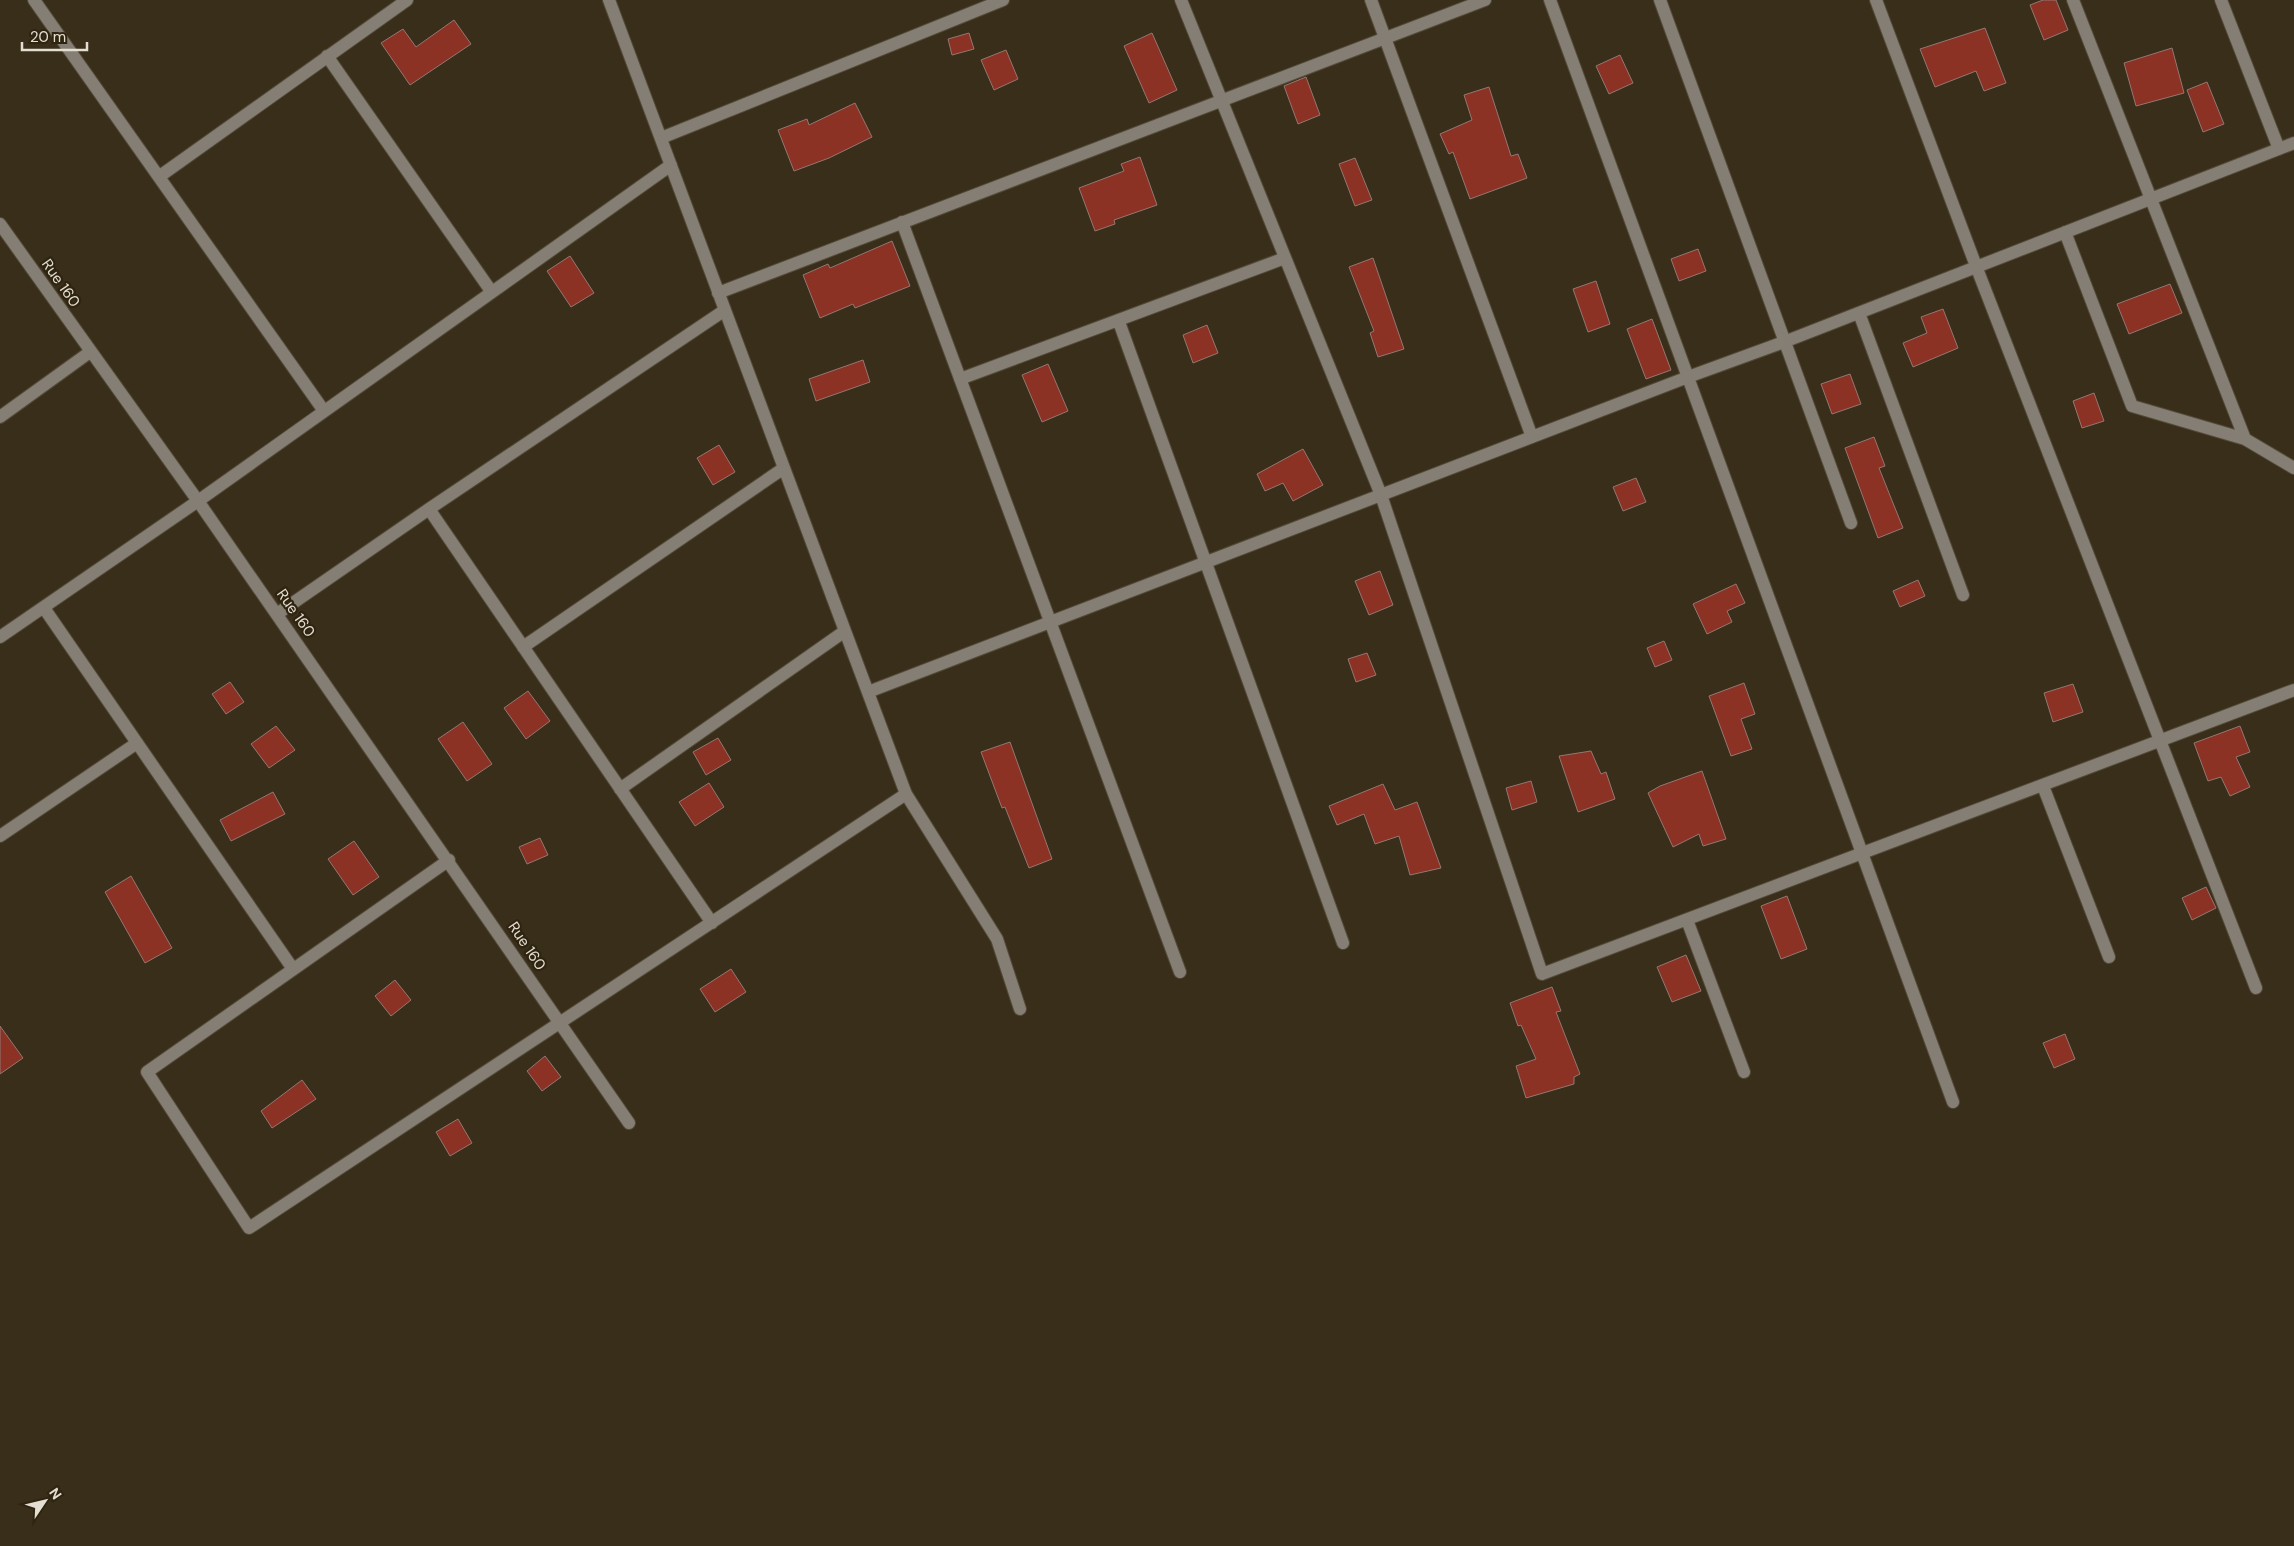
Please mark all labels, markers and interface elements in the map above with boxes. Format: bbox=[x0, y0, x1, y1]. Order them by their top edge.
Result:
scale bar bbox=[22, 20, 88, 52]
text: 20 m bbox=[30, 27, 66, 47]
street label: Rue 160 bbox=[37, 255, 85, 311]
street label: Rue 160 bbox=[272, 585, 320, 641]
street label: Rue 160 bbox=[504, 918, 550, 974]
north arrow bbox=[20, 1476, 70, 1526]
text: N bbox=[45, 1484, 66, 1503]

